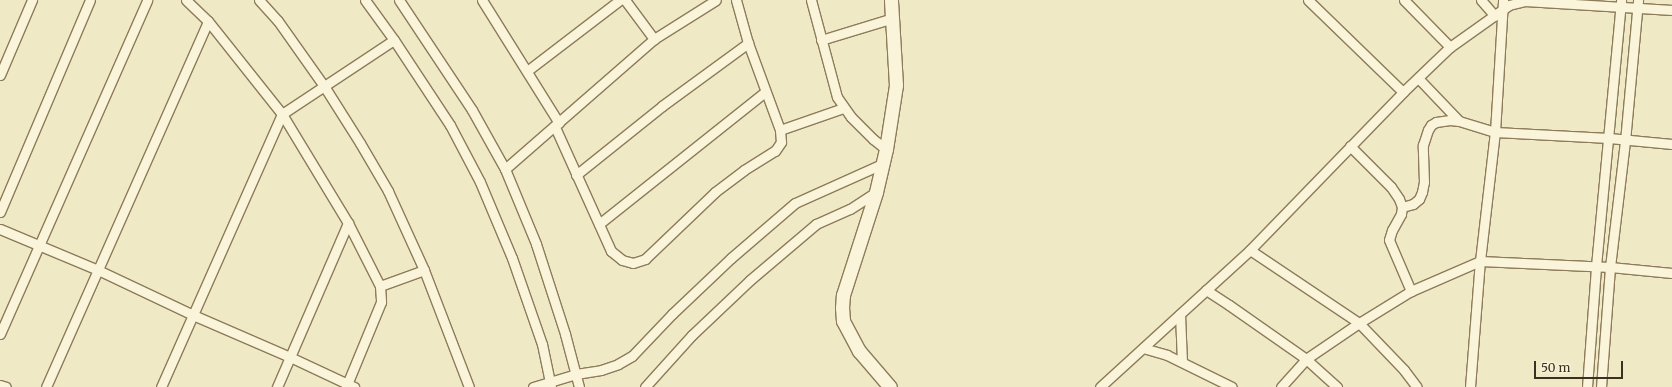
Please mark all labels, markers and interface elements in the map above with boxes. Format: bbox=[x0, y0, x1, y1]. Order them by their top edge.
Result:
scale bar bbox=[1536, 353, 1625, 379]
text: 50 m bbox=[1541, 360, 1570, 375]

